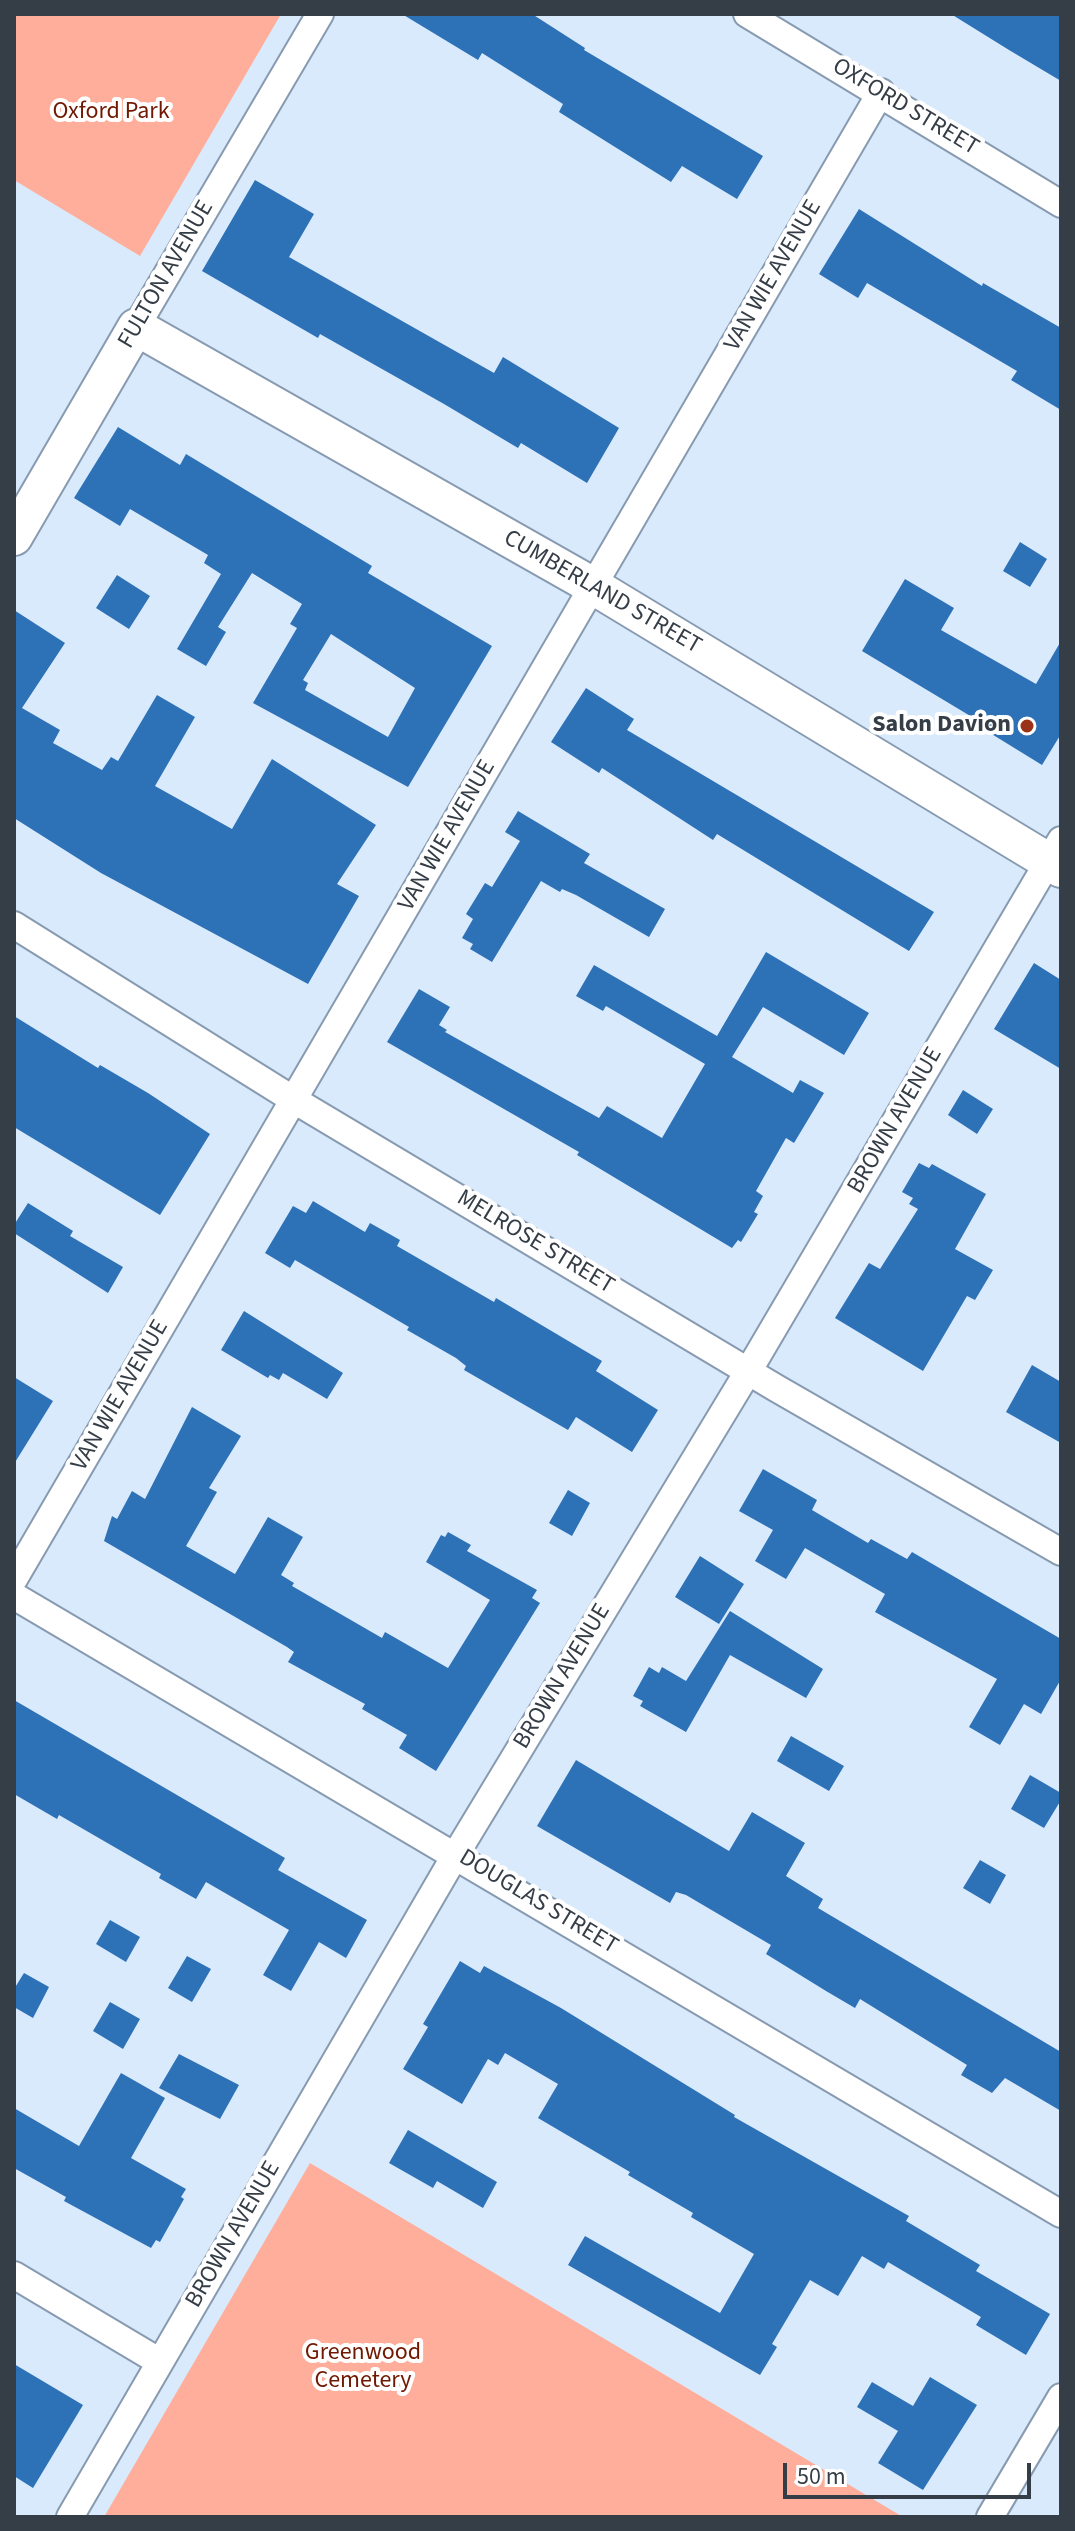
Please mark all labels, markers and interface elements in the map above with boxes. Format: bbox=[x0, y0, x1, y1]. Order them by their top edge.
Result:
street label: OXFORD STREET bbox=[827, 53, 983, 163]
park label: Oxford Park bbox=[52, 99, 170, 127]
street label: VAN WIE AVENUE bbox=[719, 195, 829, 357]
street label: FULTON AVENUE bbox=[113, 196, 221, 354]
street label: CUMBERLAND STREET bbox=[498, 525, 706, 661]
place label: Salon Davion bbox=[872, 712, 1011, 740]
marker: Salon Davion bbox=[1018, 717, 1036, 735]
street label: VAN WIE AVENUE bbox=[393, 755, 503, 917]
street label: BROWN AVENUE bbox=[843, 1043, 949, 1199]
street label: MELROSE STREET bbox=[451, 1185, 619, 1301]
street label: VAN WIE AVENUE bbox=[66, 1315, 176, 1477]
street label: BROWN AVENUE bbox=[508, 1599, 618, 1755]
street label: DOUGLAS STREET bbox=[453, 1844, 623, 1962]
street label: BROWN AVENUE bbox=[181, 2157, 287, 2313]
park label: Greenwood Cemetery bbox=[305, 2340, 421, 2396]
scale bar bbox=[787, 2447, 1035, 2497]
text: 50 m bbox=[797, 2459, 846, 2494]

